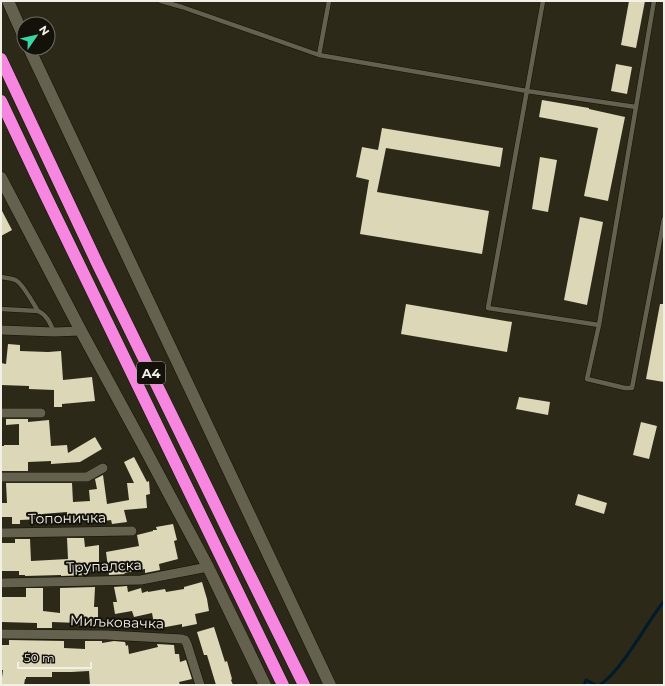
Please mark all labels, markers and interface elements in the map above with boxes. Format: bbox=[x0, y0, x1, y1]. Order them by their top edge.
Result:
north arrow bbox=[16, 16, 56, 56]
text: N bbox=[36, 23, 53, 38]
road number: A4 bbox=[137, 362, 165, 384]
street label: Топоничка bbox=[28, 508, 106, 528]
street label: Трупалска bbox=[66, 556, 142, 576]
street label: Миљковачка bbox=[70, 611, 164, 633]
scale bar bbox=[18, 644, 91, 670]
text: 50 m bbox=[24, 650, 55, 665]

